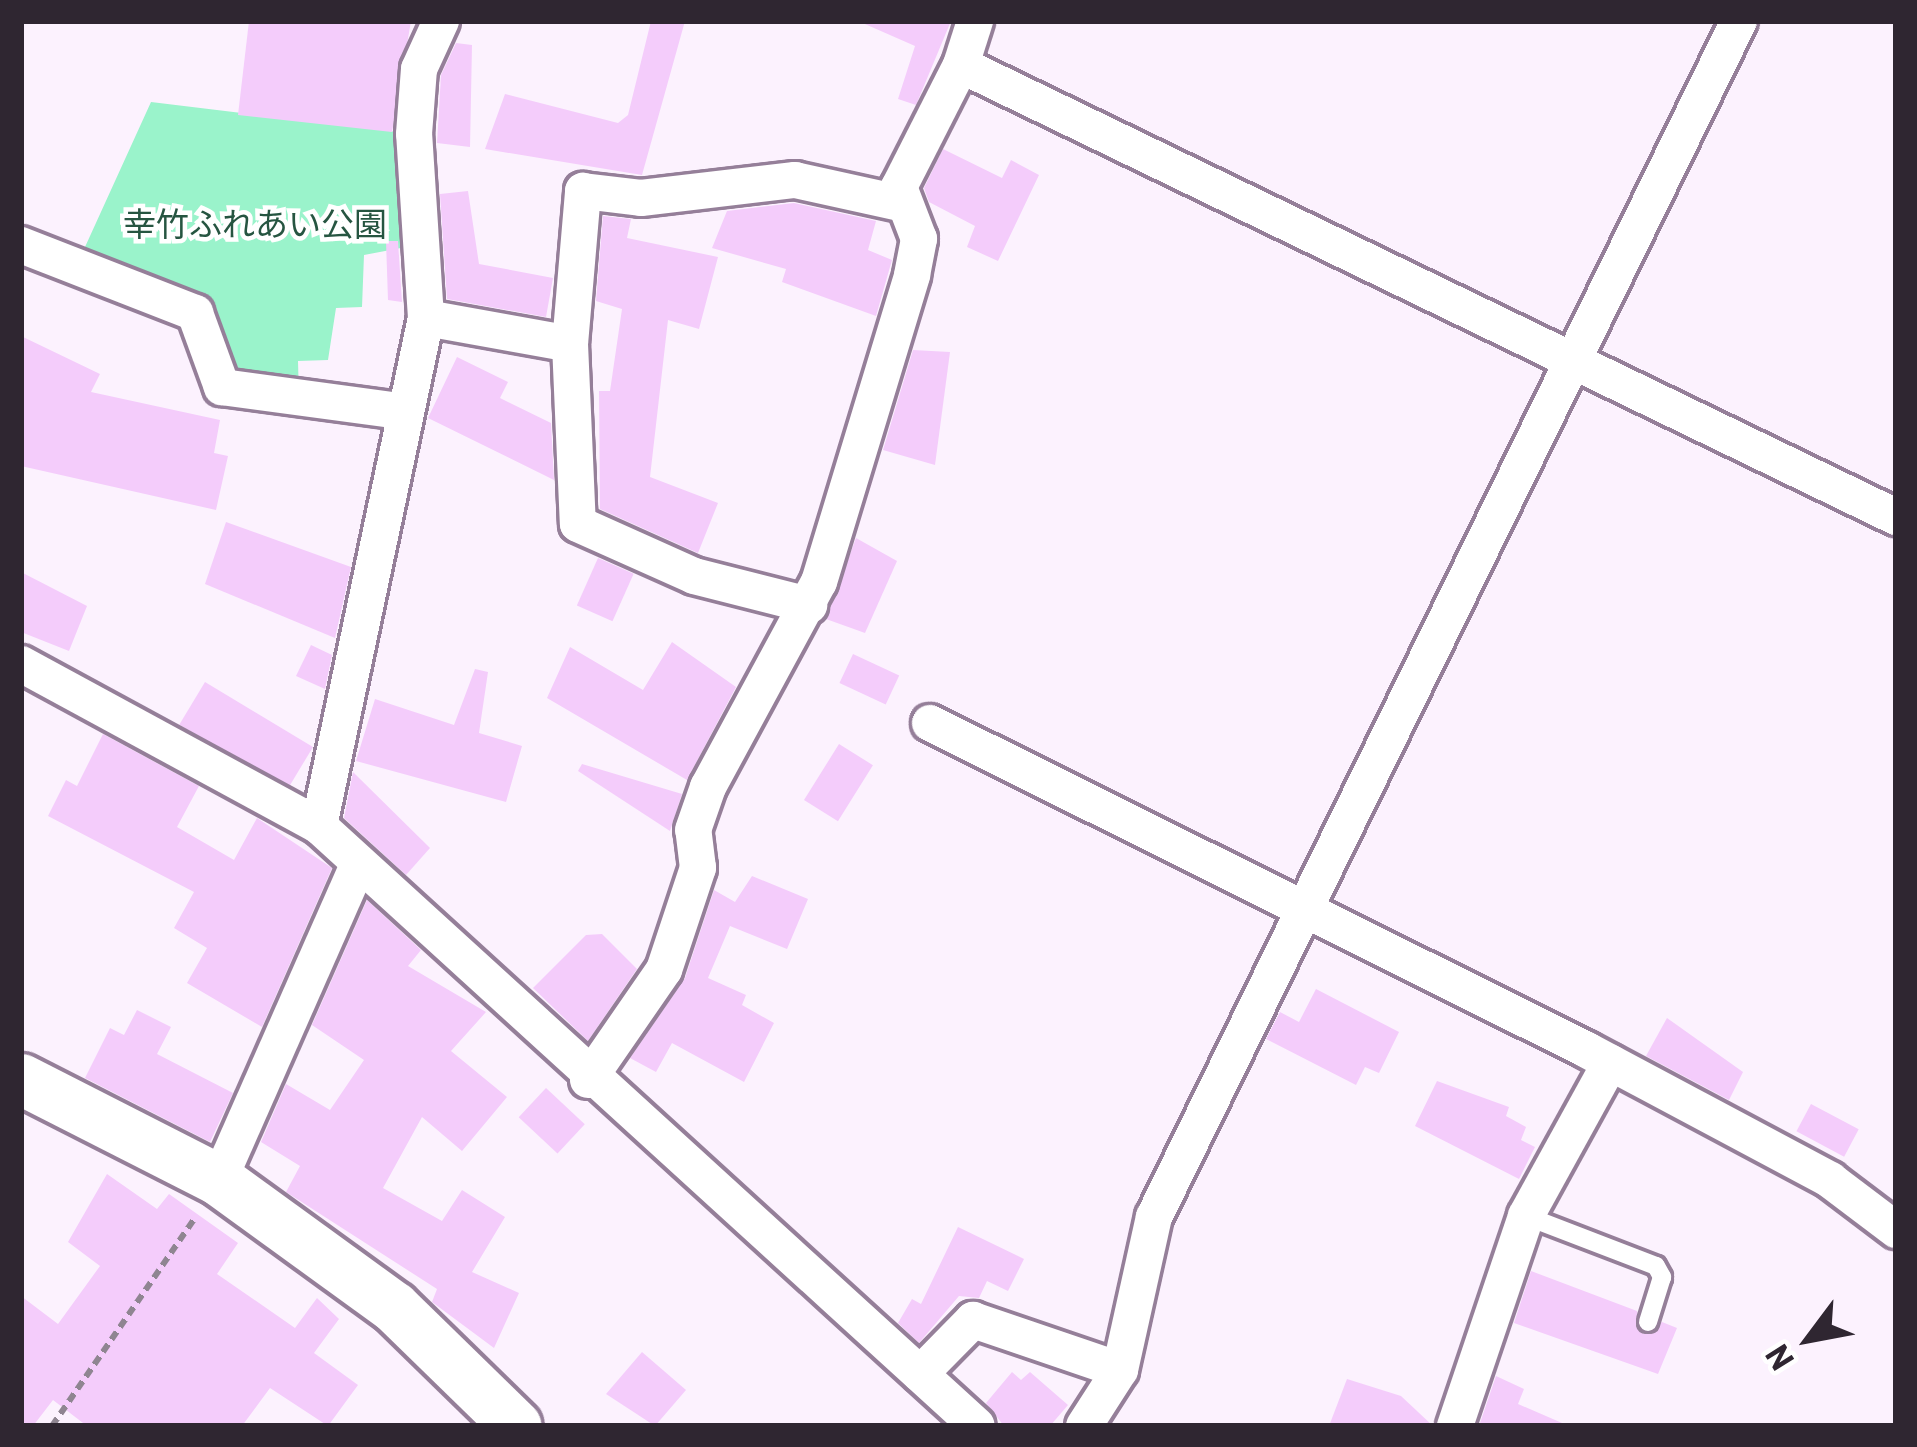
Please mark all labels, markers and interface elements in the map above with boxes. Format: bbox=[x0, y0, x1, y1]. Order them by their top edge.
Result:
park label: 幸竹ふれあい公園 bbox=[123, 204, 387, 244]
north arrow bbox=[1749, 1279, 1869, 1399]
text: N bbox=[1756, 1338, 1801, 1378]

